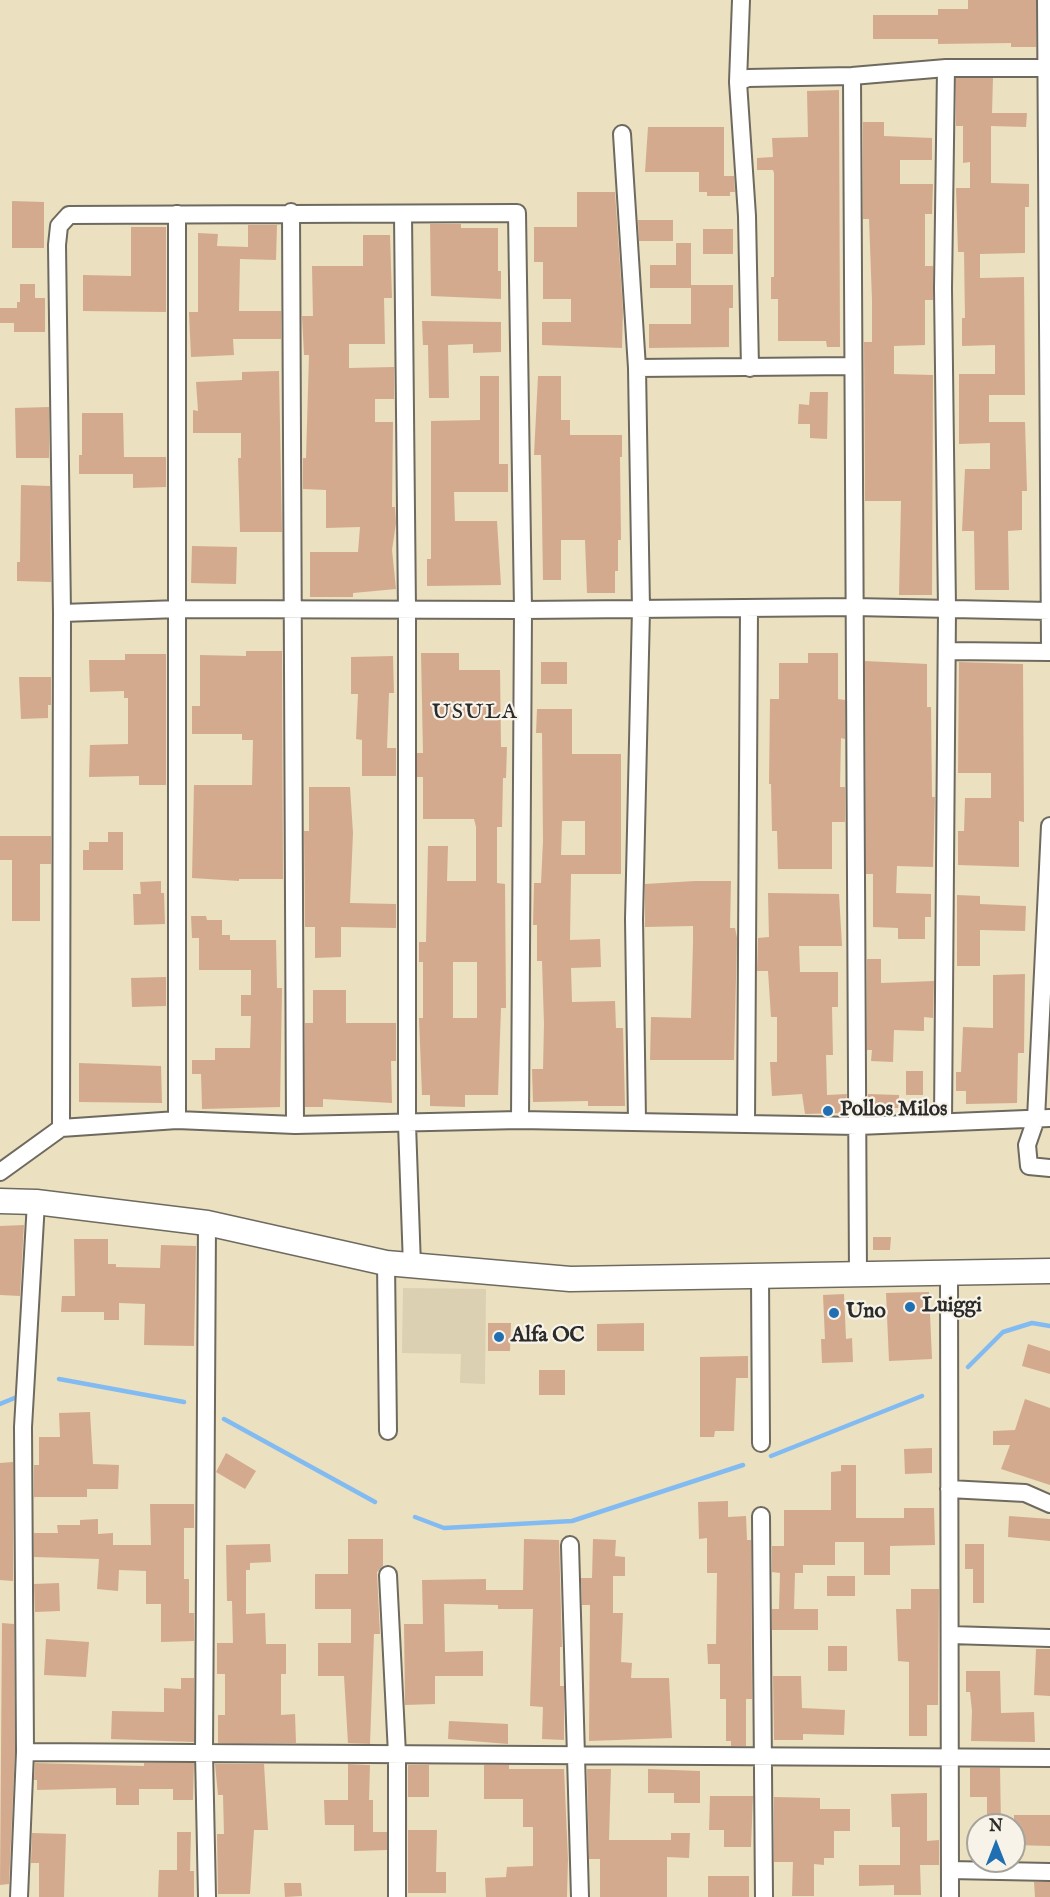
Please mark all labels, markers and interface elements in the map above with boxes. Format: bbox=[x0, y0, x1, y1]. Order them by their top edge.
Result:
district label: USULA bbox=[432, 700, 518, 726]
place label: Pollos Milos bbox=[840, 1098, 947, 1124]
marker: Pollos Milos bbox=[821, 1104, 835, 1118]
place label: Luiggi bbox=[922, 1294, 982, 1320]
place label: Uno bbox=[846, 1300, 886, 1326]
marker: Luiggi bbox=[903, 1300, 917, 1314]
marker: Uno bbox=[827, 1306, 841, 1320]
place label: Alfa OC bbox=[511, 1324, 585, 1350]
marker: Alfa OC bbox=[492, 1330, 506, 1344]
north arrow bbox=[966, 1813, 1026, 1873]
text: N bbox=[989, 1817, 1003, 1837]

